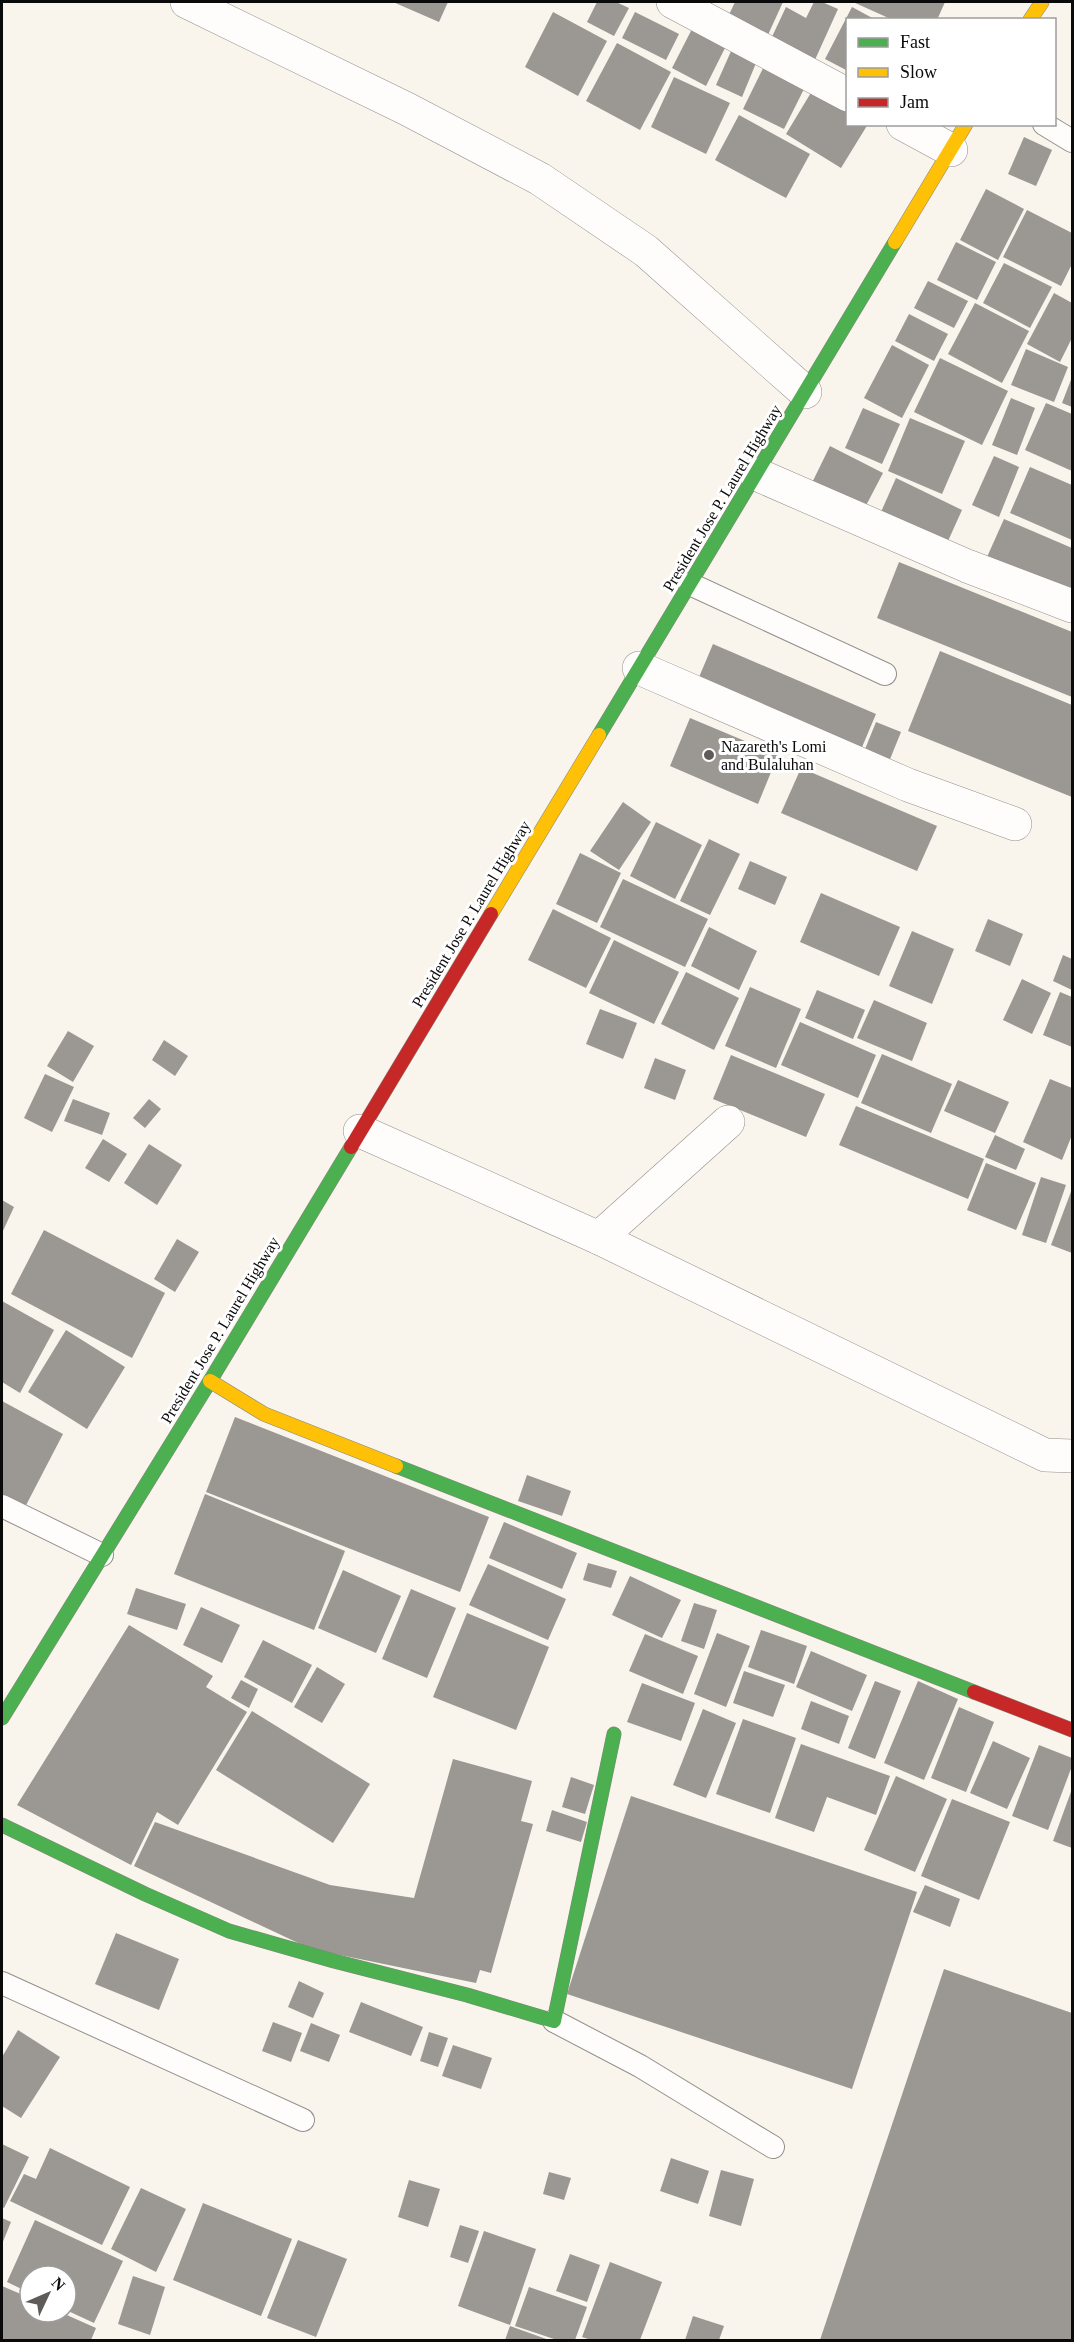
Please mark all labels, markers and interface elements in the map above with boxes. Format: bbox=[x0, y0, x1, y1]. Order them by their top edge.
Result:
legend bbox=[846, 18, 1056, 126]
text: Fast bbox=[900, 32, 930, 52]
text: Slow bbox=[900, 62, 937, 82]
text: Jam bbox=[900, 92, 929, 112]
street label: President Jose P. Laurel Highway bbox=[659, 402, 785, 595]
place label: Nazareth's Lomi and Bulaluhan bbox=[721, 738, 827, 773]
marker: Nazareth's Lomi and Bulaluhan bbox=[702, 748, 716, 762]
street label: President Jose P. Laurel Highway bbox=[408, 818, 534, 1011]
street label: President Jose P. Laurel Highway bbox=[157, 1234, 283, 1427]
north arrow bbox=[18, 2264, 78, 2324]
text: N bbox=[48, 2274, 69, 2294]

